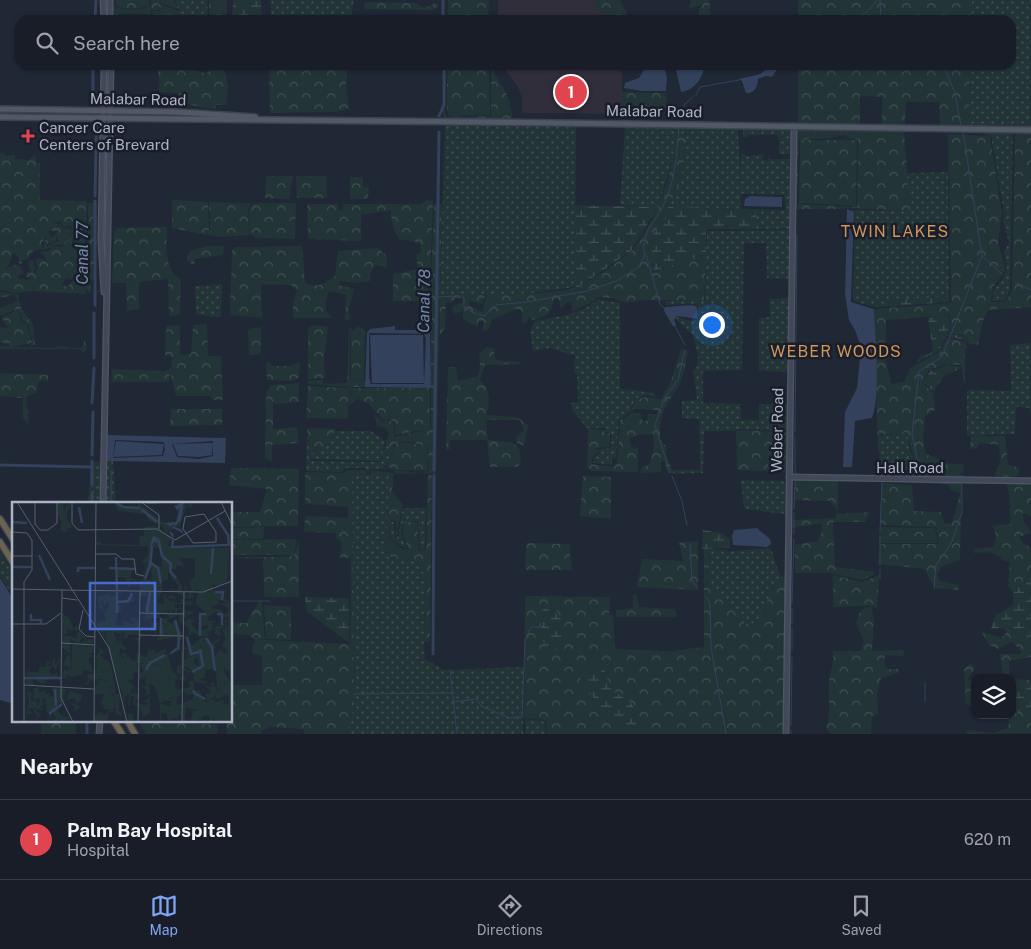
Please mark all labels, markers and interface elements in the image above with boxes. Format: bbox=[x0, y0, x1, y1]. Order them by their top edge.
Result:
search box bbox=[15, 15, 1016, 70]
icon: search bbox=[33, 29, 61, 57]
text: Search here bbox=[73, 32, 180, 54]
pin: 1 bbox=[555, 73, 587, 111]
street label: Malabar Road bbox=[90, 90, 186, 108]
street label: Malabar Road bbox=[606, 102, 702, 120]
place label: Cancer Care Centers of Brevard bbox=[39, 119, 169, 153]
marker: Cancer Care Centers of Brevard bbox=[21, 129, 35, 143]
water label: Canal 77 bbox=[73, 220, 92, 285]
district label: TWIN LAKES bbox=[841, 222, 949, 241]
water label: Canal 78 bbox=[414, 269, 434, 333]
your location bbox=[699, 312, 725, 338]
district label: WEBER WOODS bbox=[770, 342, 902, 361]
street label: Weber Road bbox=[768, 388, 786, 472]
street label: Hall Road bbox=[876, 459, 944, 476]
inset map bbox=[12, 502, 232, 722]
map controls bbox=[971, 674, 1016, 719]
button: layers bbox=[971, 674, 1016, 719]
text: Nearby bbox=[20, 754, 93, 779]
text: Palm Bay Hospital bbox=[67, 819, 232, 841]
text: 1 bbox=[33, 830, 39, 849]
text: 620 m bbox=[964, 830, 1011, 849]
text: Hospital bbox=[67, 841, 130, 860]
tab: Map bbox=[149, 892, 178, 938]
tab: Directions bbox=[477, 892, 543, 938]
tab: Saved bbox=[841, 892, 882, 938]

